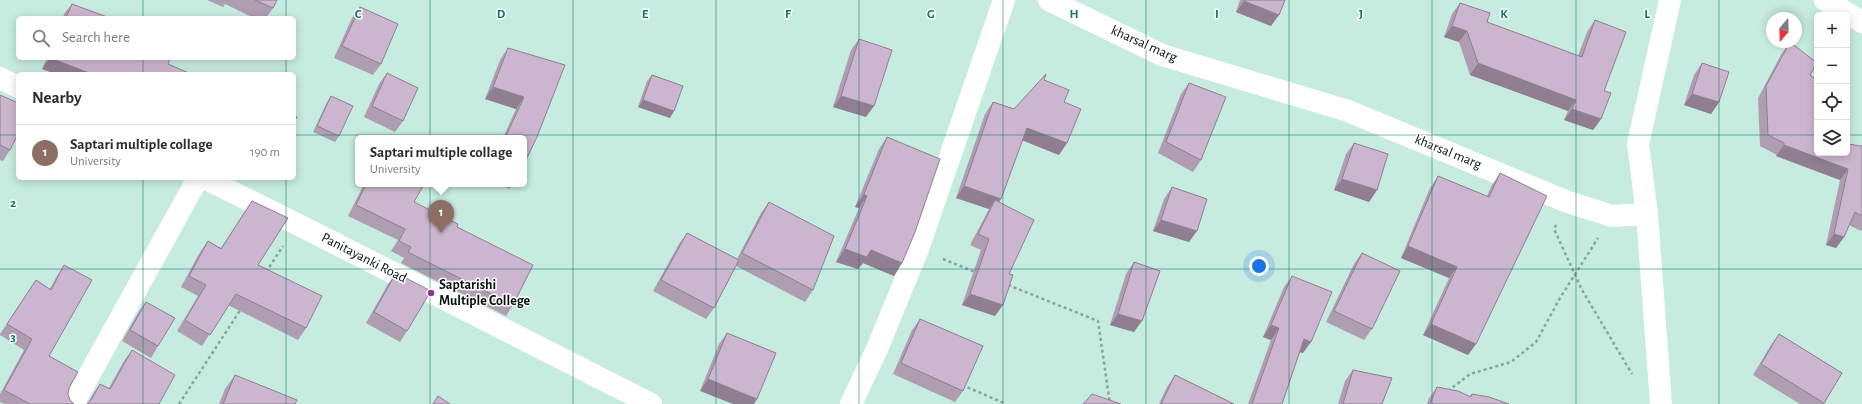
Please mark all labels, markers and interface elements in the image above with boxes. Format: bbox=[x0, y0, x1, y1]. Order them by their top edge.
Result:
text: C bbox=[355, 8, 362, 21]
text: D bbox=[497, 8, 506, 21]
text: E bbox=[642, 8, 649, 21]
text: F bbox=[785, 8, 792, 21]
text: G bbox=[927, 8, 935, 21]
text: H bbox=[1069, 8, 1079, 21]
text: I bbox=[1215, 8, 1219, 21]
text: J bbox=[1359, 8, 1363, 21]
text: K bbox=[1500, 8, 1508, 21]
text: L bbox=[1644, 8, 1650, 21]
north arrow bbox=[1766, 12, 1802, 48]
map controls bbox=[1814, 12, 1850, 156]
button: + bbox=[1814, 12, 1850, 48]
search box bbox=[16, 16, 296, 60]
street label: kharsal marg bbox=[1109, 23, 1179, 65]
icon: search bbox=[30, 27, 52, 49]
text: Search here bbox=[62, 30, 130, 45]
button: − bbox=[1814, 48, 1850, 84]
button: locate bbox=[1814, 84, 1850, 120]
text: Nearby bbox=[32, 89, 82, 106]
button: layers bbox=[1814, 120, 1850, 156]
street label: kharsal marg bbox=[1413, 132, 1484, 172]
popup bbox=[355, 135, 527, 187]
text: Saptari multiple collage bbox=[70, 137, 213, 152]
text: Saptari multiple collage bbox=[370, 145, 512, 160]
text: 1 bbox=[43, 146, 47, 159]
text: 190 m bbox=[250, 146, 280, 159]
text: University bbox=[70, 155, 121, 168]
text: University bbox=[370, 163, 421, 176]
text: 2 bbox=[10, 197, 16, 210]
pin: 1 bbox=[428, 200, 454, 233]
street label: Panitayanki Road bbox=[319, 230, 409, 286]
your location bbox=[1249, 256, 1269, 276]
place label: Saptarishi Multiple College bbox=[439, 278, 531, 308]
marker: Saptarishi Multiple College bbox=[426, 288, 436, 298]
text: 3 bbox=[10, 331, 16, 344]

